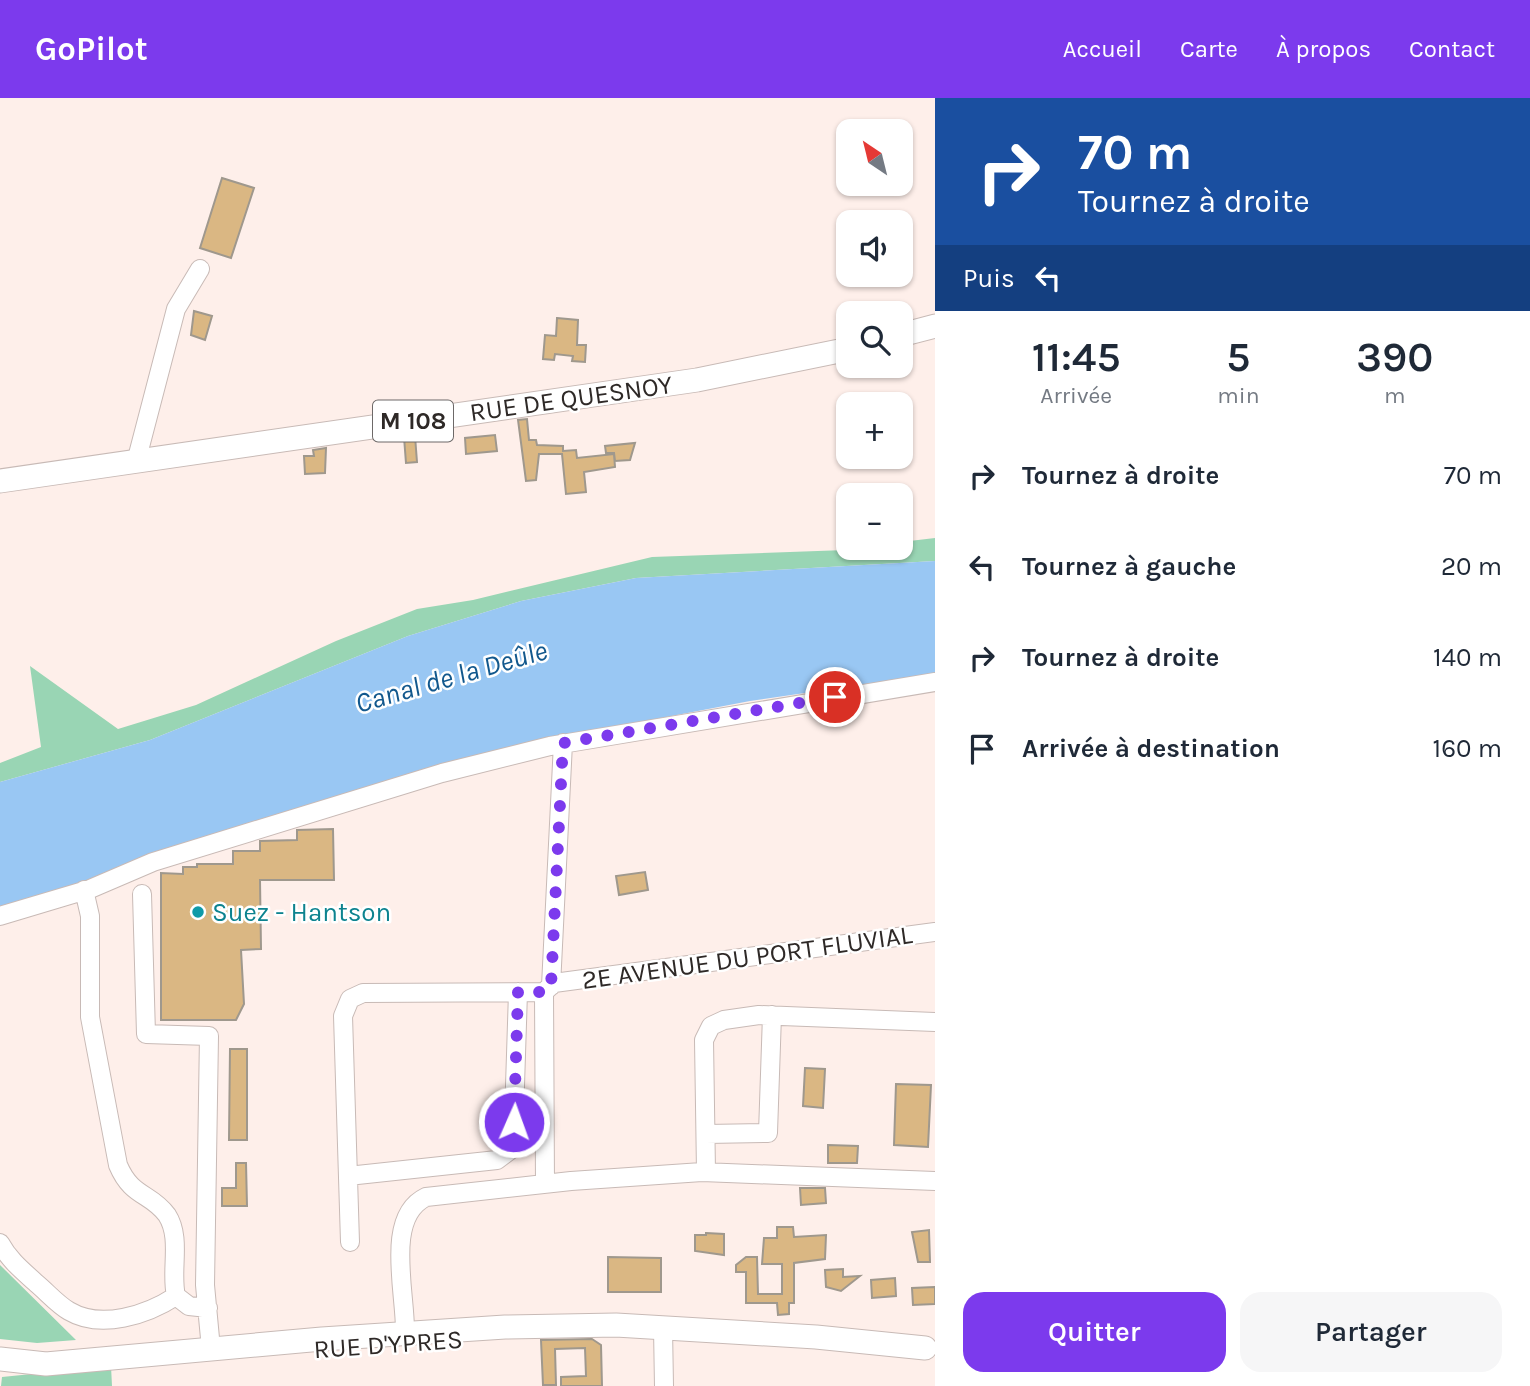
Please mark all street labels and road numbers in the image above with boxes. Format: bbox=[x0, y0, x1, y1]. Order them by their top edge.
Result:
street label: RUE DE QUESNOY bbox=[468, 369, 675, 428]
road number: M 108 bbox=[373, 400, 453, 442]
street label: 2E AVENUE DU PORT FLUVIAL bbox=[580, 919, 914, 996]
street label: RUE D'YPRES bbox=[312, 1324, 464, 1365]

